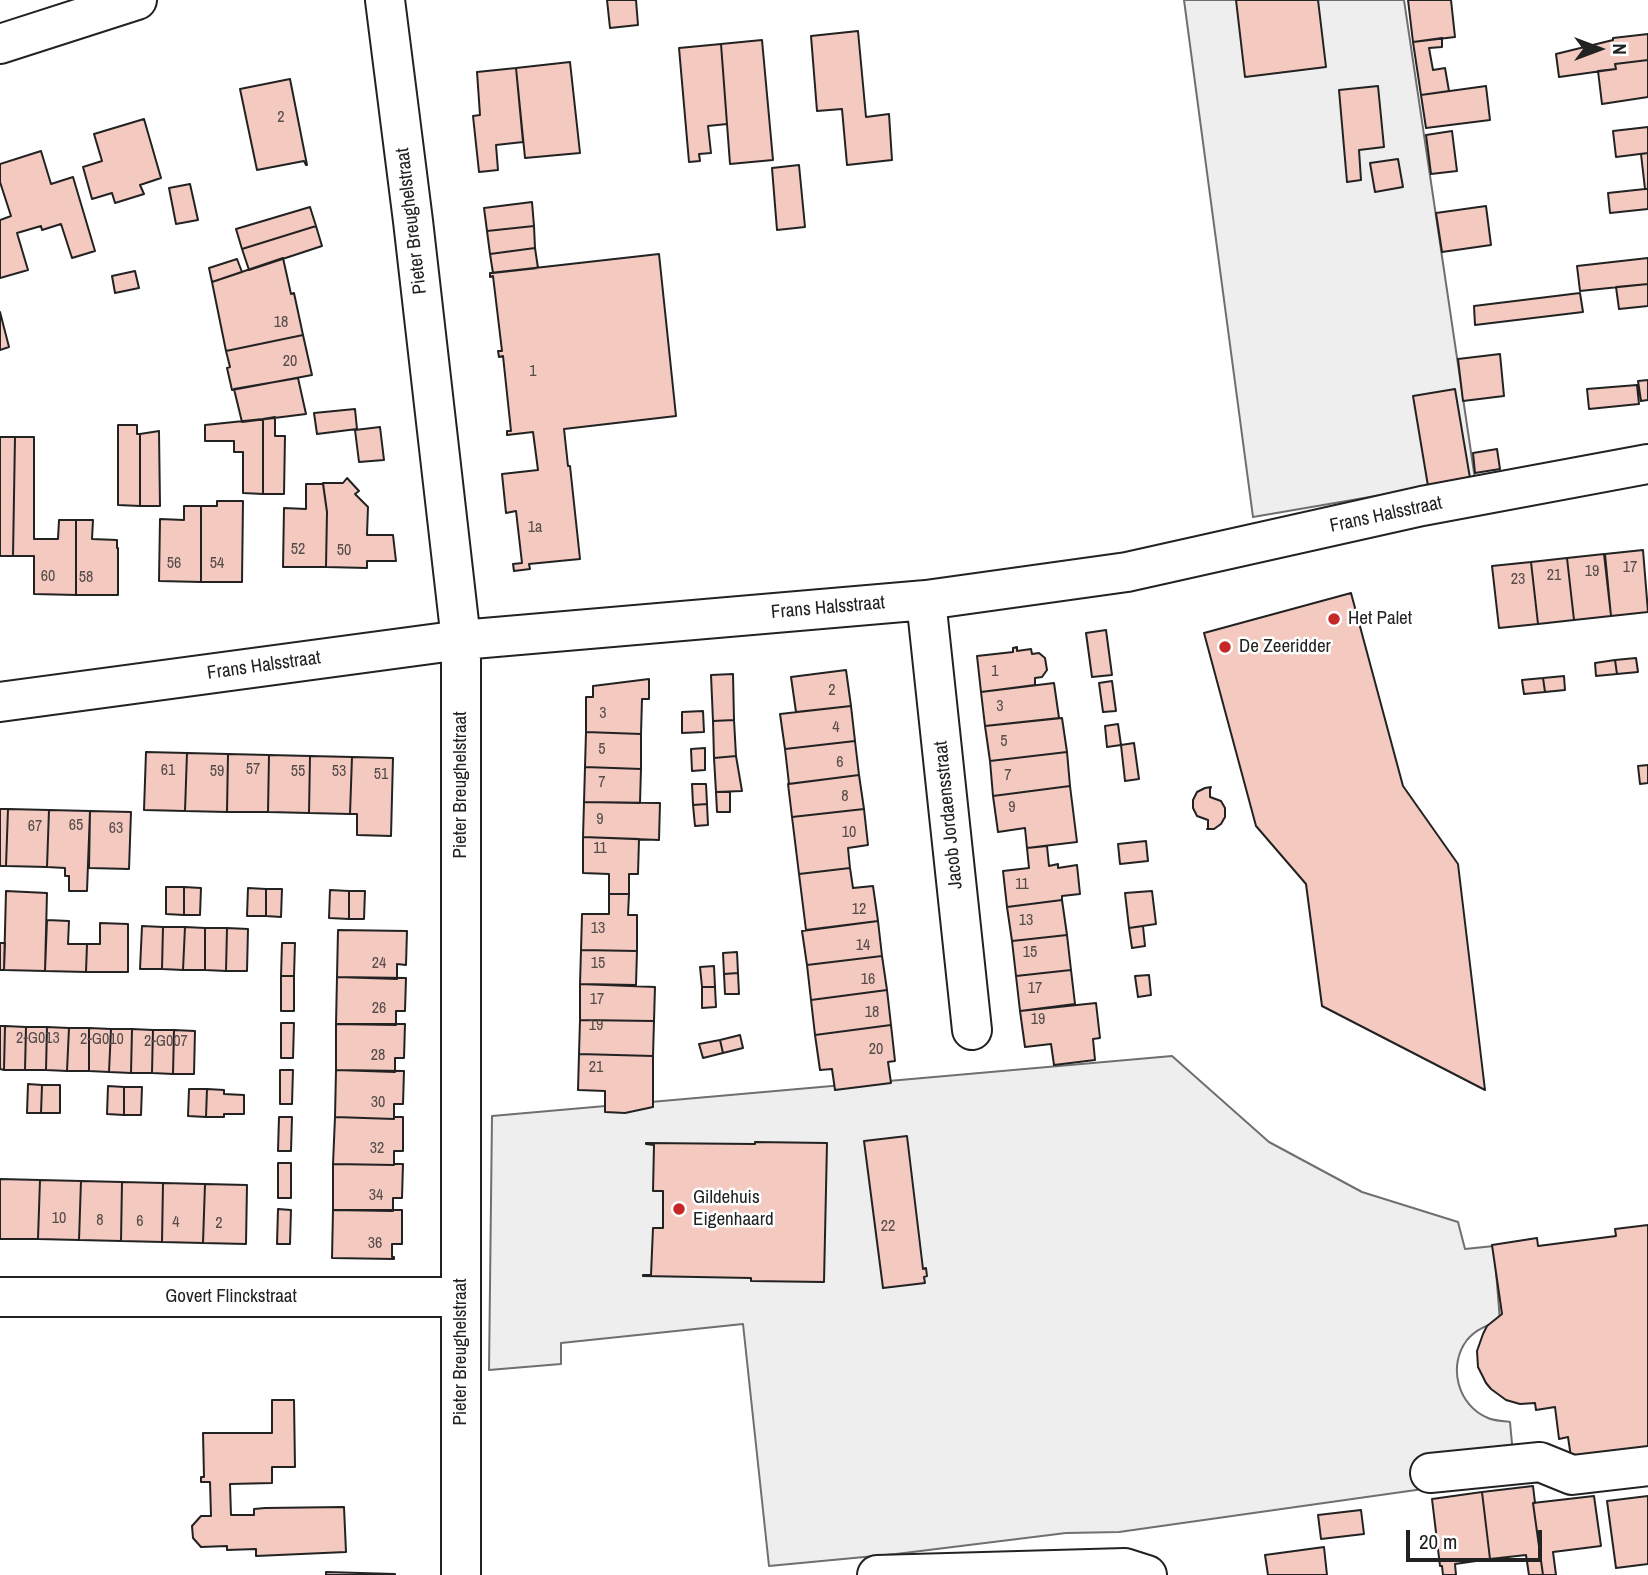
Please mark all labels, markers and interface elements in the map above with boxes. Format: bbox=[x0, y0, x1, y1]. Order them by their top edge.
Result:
north arrow bbox=[1564, 14, 1634, 84]
text: N bbox=[1607, 43, 1633, 55]
house number: 2 bbox=[277, 108, 285, 128]
street label: Pieter Breughelstraat bbox=[392, 147, 432, 295]
house number: 18 bbox=[274, 313, 288, 333]
house number: 20 bbox=[283, 352, 297, 372]
house number: 1 bbox=[529, 362, 537, 382]
street label: Frans Halsstraat bbox=[1328, 492, 1444, 538]
house number: 1a bbox=[528, 518, 542, 538]
house number: 52 bbox=[291, 540, 305, 560]
house number: 50 bbox=[337, 541, 351, 561]
house number: 56 bbox=[167, 554, 181, 574]
house number: 54 bbox=[210, 554, 224, 574]
house number: 17 bbox=[1623, 558, 1637, 578]
house number: 19 bbox=[1585, 562, 1599, 582]
house number: 21 bbox=[1547, 566, 1561, 586]
house number: 60 bbox=[41, 567, 55, 587]
house number: 58 bbox=[79, 568, 93, 588]
house number: 23 bbox=[1511, 570, 1525, 590]
street label: Frans Halsstraat bbox=[770, 592, 886, 624]
place label: Het Palet bbox=[1348, 608, 1412, 630]
marker: Het Palet bbox=[1326, 611, 1342, 627]
place label: De Zeeridder bbox=[1239, 636, 1331, 658]
marker: De Zeeridder bbox=[1217, 639, 1233, 655]
street label: Frans Halsstraat bbox=[206, 647, 322, 685]
house number: 1 bbox=[991, 662, 999, 682]
house number: 2 bbox=[828, 681, 836, 701]
house number: 3 bbox=[996, 697, 1004, 717]
house number: 3 bbox=[599, 704, 607, 724]
street label: Pieter Breughelstraat bbox=[450, 711, 472, 859]
house number: 4 bbox=[832, 718, 840, 738]
house number: 5 bbox=[1000, 732, 1008, 752]
house number: 5 bbox=[598, 740, 606, 760]
street label: Jacob Jordaensstraat bbox=[930, 740, 968, 890]
house number: 6 bbox=[836, 753, 844, 773]
house number: 57 bbox=[246, 760, 260, 780]
house number: 61 bbox=[161, 761, 175, 781]
house number: 59 bbox=[210, 762, 224, 782]
house number: 55 bbox=[291, 762, 305, 782]
house number: 53 bbox=[332, 762, 346, 782]
house number: 51 bbox=[374, 765, 388, 785]
house number: 7 bbox=[1004, 766, 1012, 786]
house number: 7 bbox=[598, 773, 606, 793]
house number: 8 bbox=[841, 787, 849, 807]
house number: 9 bbox=[1008, 798, 1016, 818]
house number: 9 bbox=[596, 810, 604, 830]
house number: 65 bbox=[69, 816, 83, 836]
house number: 67 bbox=[28, 817, 42, 837]
house number: 63 bbox=[109, 819, 123, 839]
house number: 10 bbox=[842, 823, 856, 843]
house number: 11 bbox=[593, 839, 607, 859]
house number: 11 bbox=[1015, 875, 1029, 895]
house number: 12 bbox=[852, 900, 866, 920]
house number: 13 bbox=[1019, 911, 1033, 931]
house number: 13 bbox=[591, 919, 605, 939]
house number: 14 bbox=[856, 936, 870, 956]
house number: 15 bbox=[1023, 943, 1037, 963]
house number: 24 bbox=[372, 954, 386, 974]
house number: 15 bbox=[591, 954, 605, 974]
house number: 16 bbox=[861, 970, 875, 990]
house number: 17 bbox=[1028, 979, 1042, 999]
house number: 17 bbox=[590, 990, 604, 1010]
house number: 26 bbox=[372, 999, 386, 1019]
house number: 18 bbox=[865, 1003, 879, 1023]
house number: 19 bbox=[1031, 1010, 1045, 1030]
house number: 19 bbox=[589, 1016, 603, 1036]
house number: 2-G013 bbox=[16, 1029, 60, 1049]
house number: 2-G010 bbox=[80, 1030, 124, 1050]
house number: 2-G007 bbox=[144, 1032, 188, 1052]
house number: 20 bbox=[869, 1040, 883, 1060]
house number: 28 bbox=[371, 1046, 385, 1066]
house number: 21 bbox=[589, 1058, 603, 1078]
house number: 30 bbox=[371, 1093, 385, 1113]
house number: 32 bbox=[370, 1139, 384, 1159]
house number: 34 bbox=[369, 1186, 383, 1206]
place label: Gildehuis Eigenhaard bbox=[693, 1187, 774, 1231]
marker: Gildehuis Eigenhaard bbox=[671, 1201, 687, 1217]
house number: 10 bbox=[52, 1209, 66, 1229]
house number: 8 bbox=[96, 1211, 104, 1231]
house number: 6 bbox=[136, 1212, 144, 1232]
house number: 4 bbox=[172, 1213, 180, 1233]
house number: 2 bbox=[215, 1214, 223, 1234]
house number: 22 bbox=[881, 1217, 895, 1237]
house number: 36 bbox=[368, 1234, 382, 1254]
street label: Pieter Breughelstraat bbox=[450, 1278, 472, 1426]
street label: Govert Flinckstraat bbox=[165, 1286, 297, 1308]
scale bar bbox=[1410, 1516, 1546, 1560]
text: 20 m bbox=[1419, 1527, 1457, 1556]

